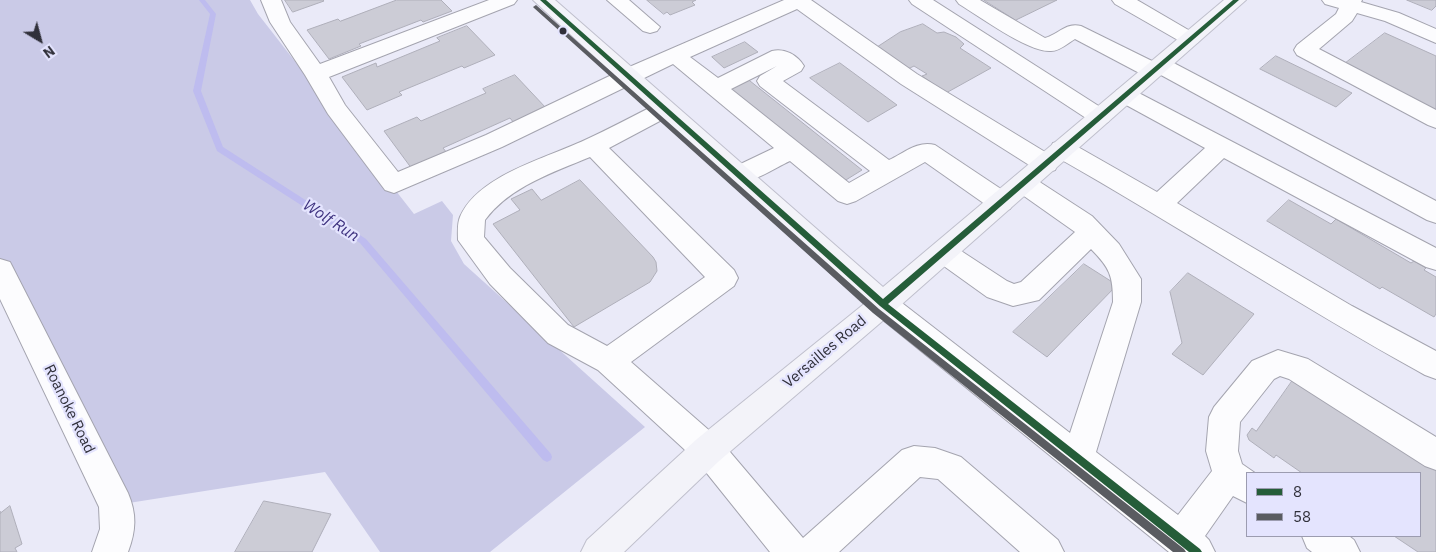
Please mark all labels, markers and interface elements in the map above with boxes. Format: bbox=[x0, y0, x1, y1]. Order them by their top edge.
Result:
north arrow bbox=[15, 15, 65, 65]
unlabelled marker bbox=[558, 26, 568, 36]
text: N bbox=[40, 42, 58, 62]
water label: Wolf Run bbox=[299, 196, 363, 246]
street label: Versailles Road bbox=[780, 312, 870, 392]
street label: Roanoke Road bbox=[40, 362, 98, 456]
legend bbox=[1246, 472, 1421, 537]
text: 8 bbox=[1293, 482, 1302, 501]
text: 58 bbox=[1293, 507, 1311, 526]

